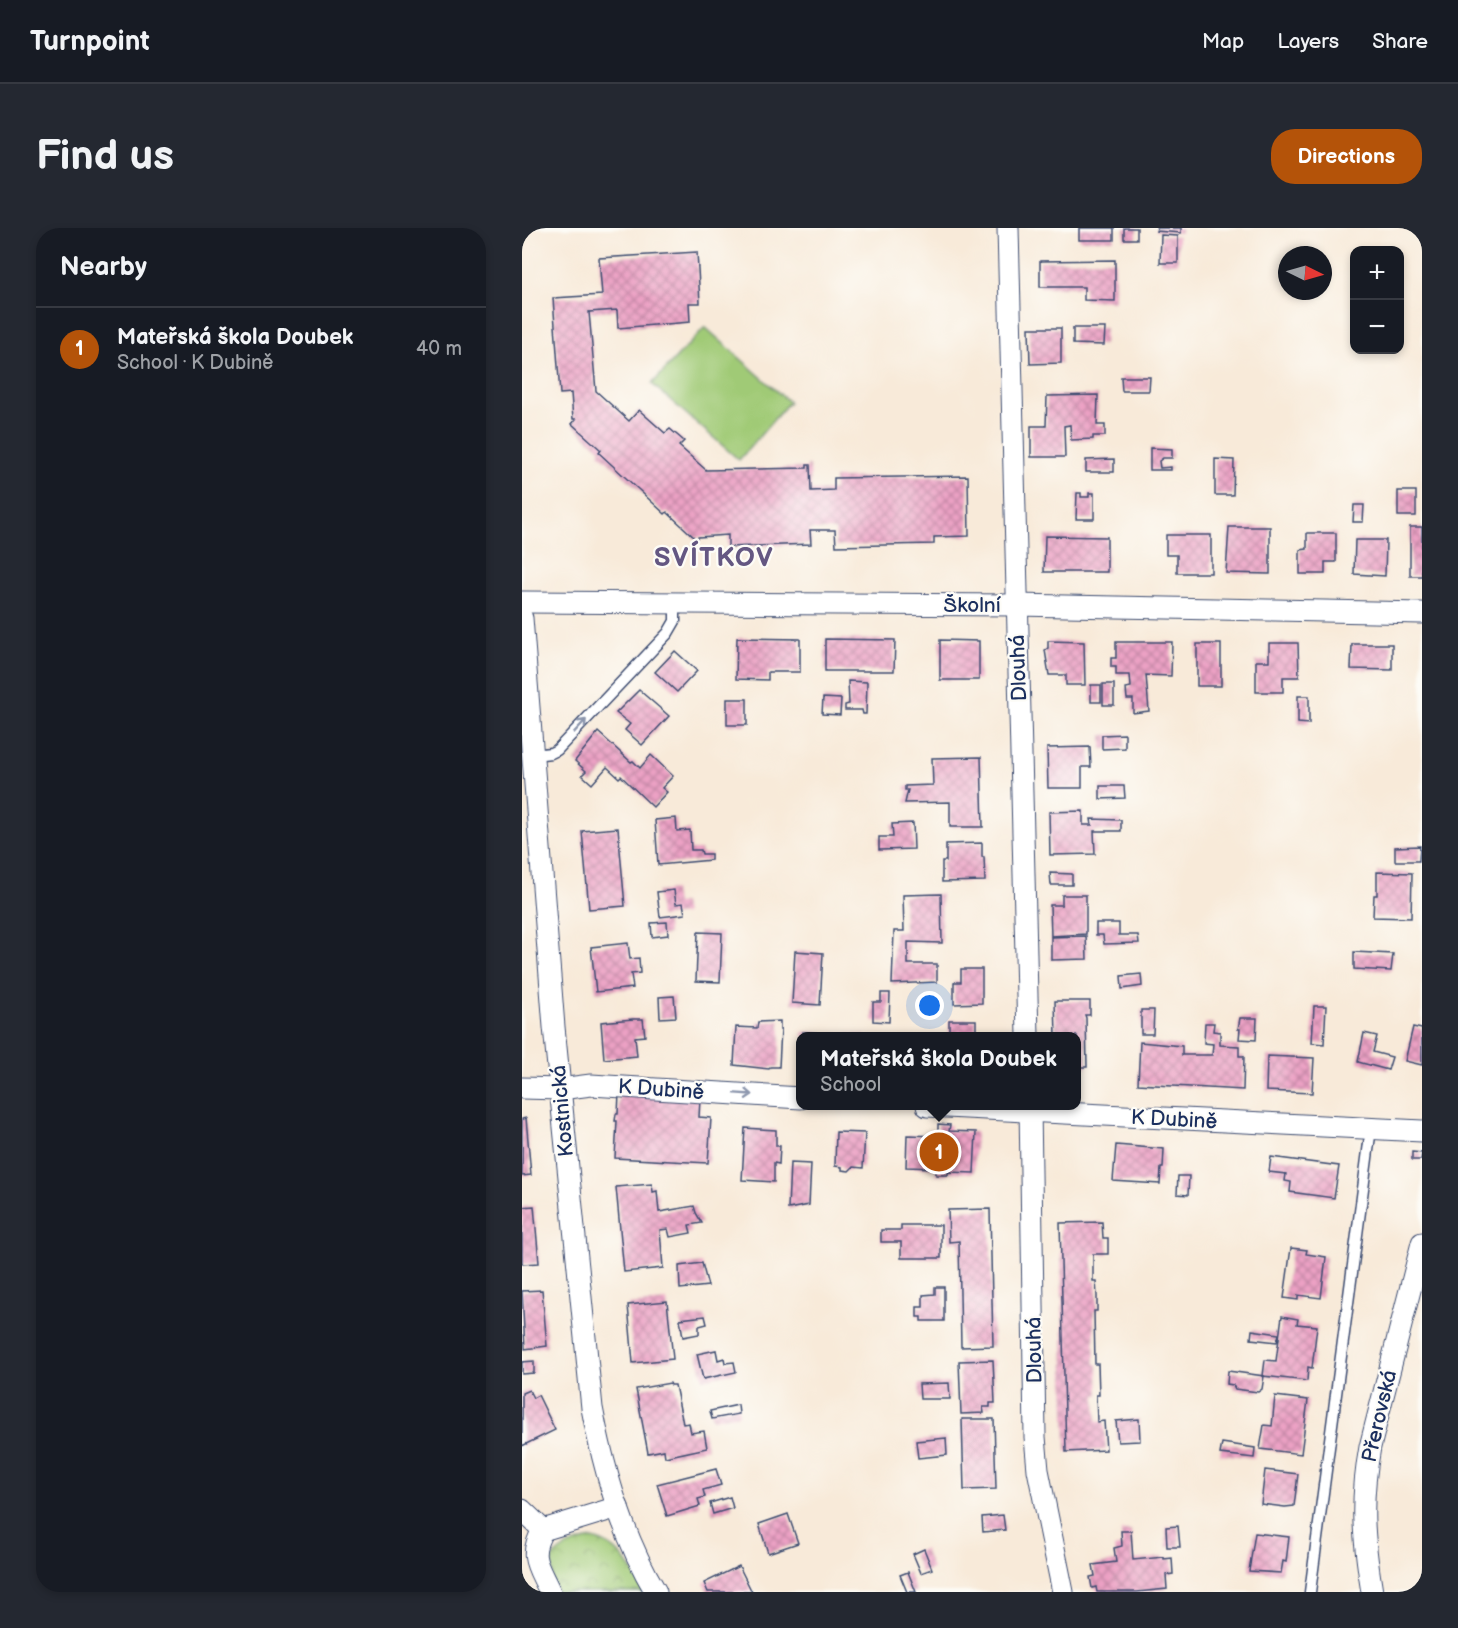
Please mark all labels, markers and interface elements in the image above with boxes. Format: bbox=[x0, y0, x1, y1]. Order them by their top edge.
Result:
text: Turnpoint bbox=[30, 25, 150, 58]
text: Map bbox=[1202, 29, 1244, 54]
text: Layers bbox=[1277, 29, 1339, 54]
text: Share bbox=[1372, 29, 1428, 54]
button: Directions bbox=[1271, 129, 1422, 184]
text: Find us bbox=[36, 131, 174, 182]
north arrow bbox=[1278, 246, 1332, 300]
map controls bbox=[1350, 246, 1404, 354]
button: + bbox=[1350, 246, 1404, 300]
text: Nearby bbox=[60, 252, 147, 283]
button: − bbox=[1350, 300, 1404, 354]
text: Mateřská škola Doubek bbox=[117, 324, 353, 351]
text: 1 bbox=[75, 337, 84, 361]
text: 40 m bbox=[416, 337, 462, 361]
text: School · K Dubině bbox=[117, 351, 273, 375]
district label: SVÍTKOV bbox=[654, 540, 774, 574]
street label: Školní bbox=[943, 593, 1002, 618]
street label: Dlouhá bbox=[1005, 634, 1032, 702]
one-way arrow bbox=[573, 718, 587, 733]
your location bbox=[915, 991, 944, 1020]
popup bbox=[796, 1032, 1081, 1110]
text: Mateřská škola Doubek bbox=[820, 1046, 1057, 1073]
street label: Kostnická bbox=[546, 1064, 579, 1158]
text: School bbox=[820, 1073, 881, 1097]
street label: K Dubině bbox=[617, 1074, 705, 1105]
one-way arrow bbox=[733, 1089, 753, 1100]
street label: K Dubině bbox=[1130, 1105, 1218, 1134]
pin: 1 bbox=[920, 1130, 958, 1174]
street label: Dlouhá bbox=[1021, 1316, 1048, 1384]
street label: Přerovská bbox=[1357, 1368, 1402, 1465]

